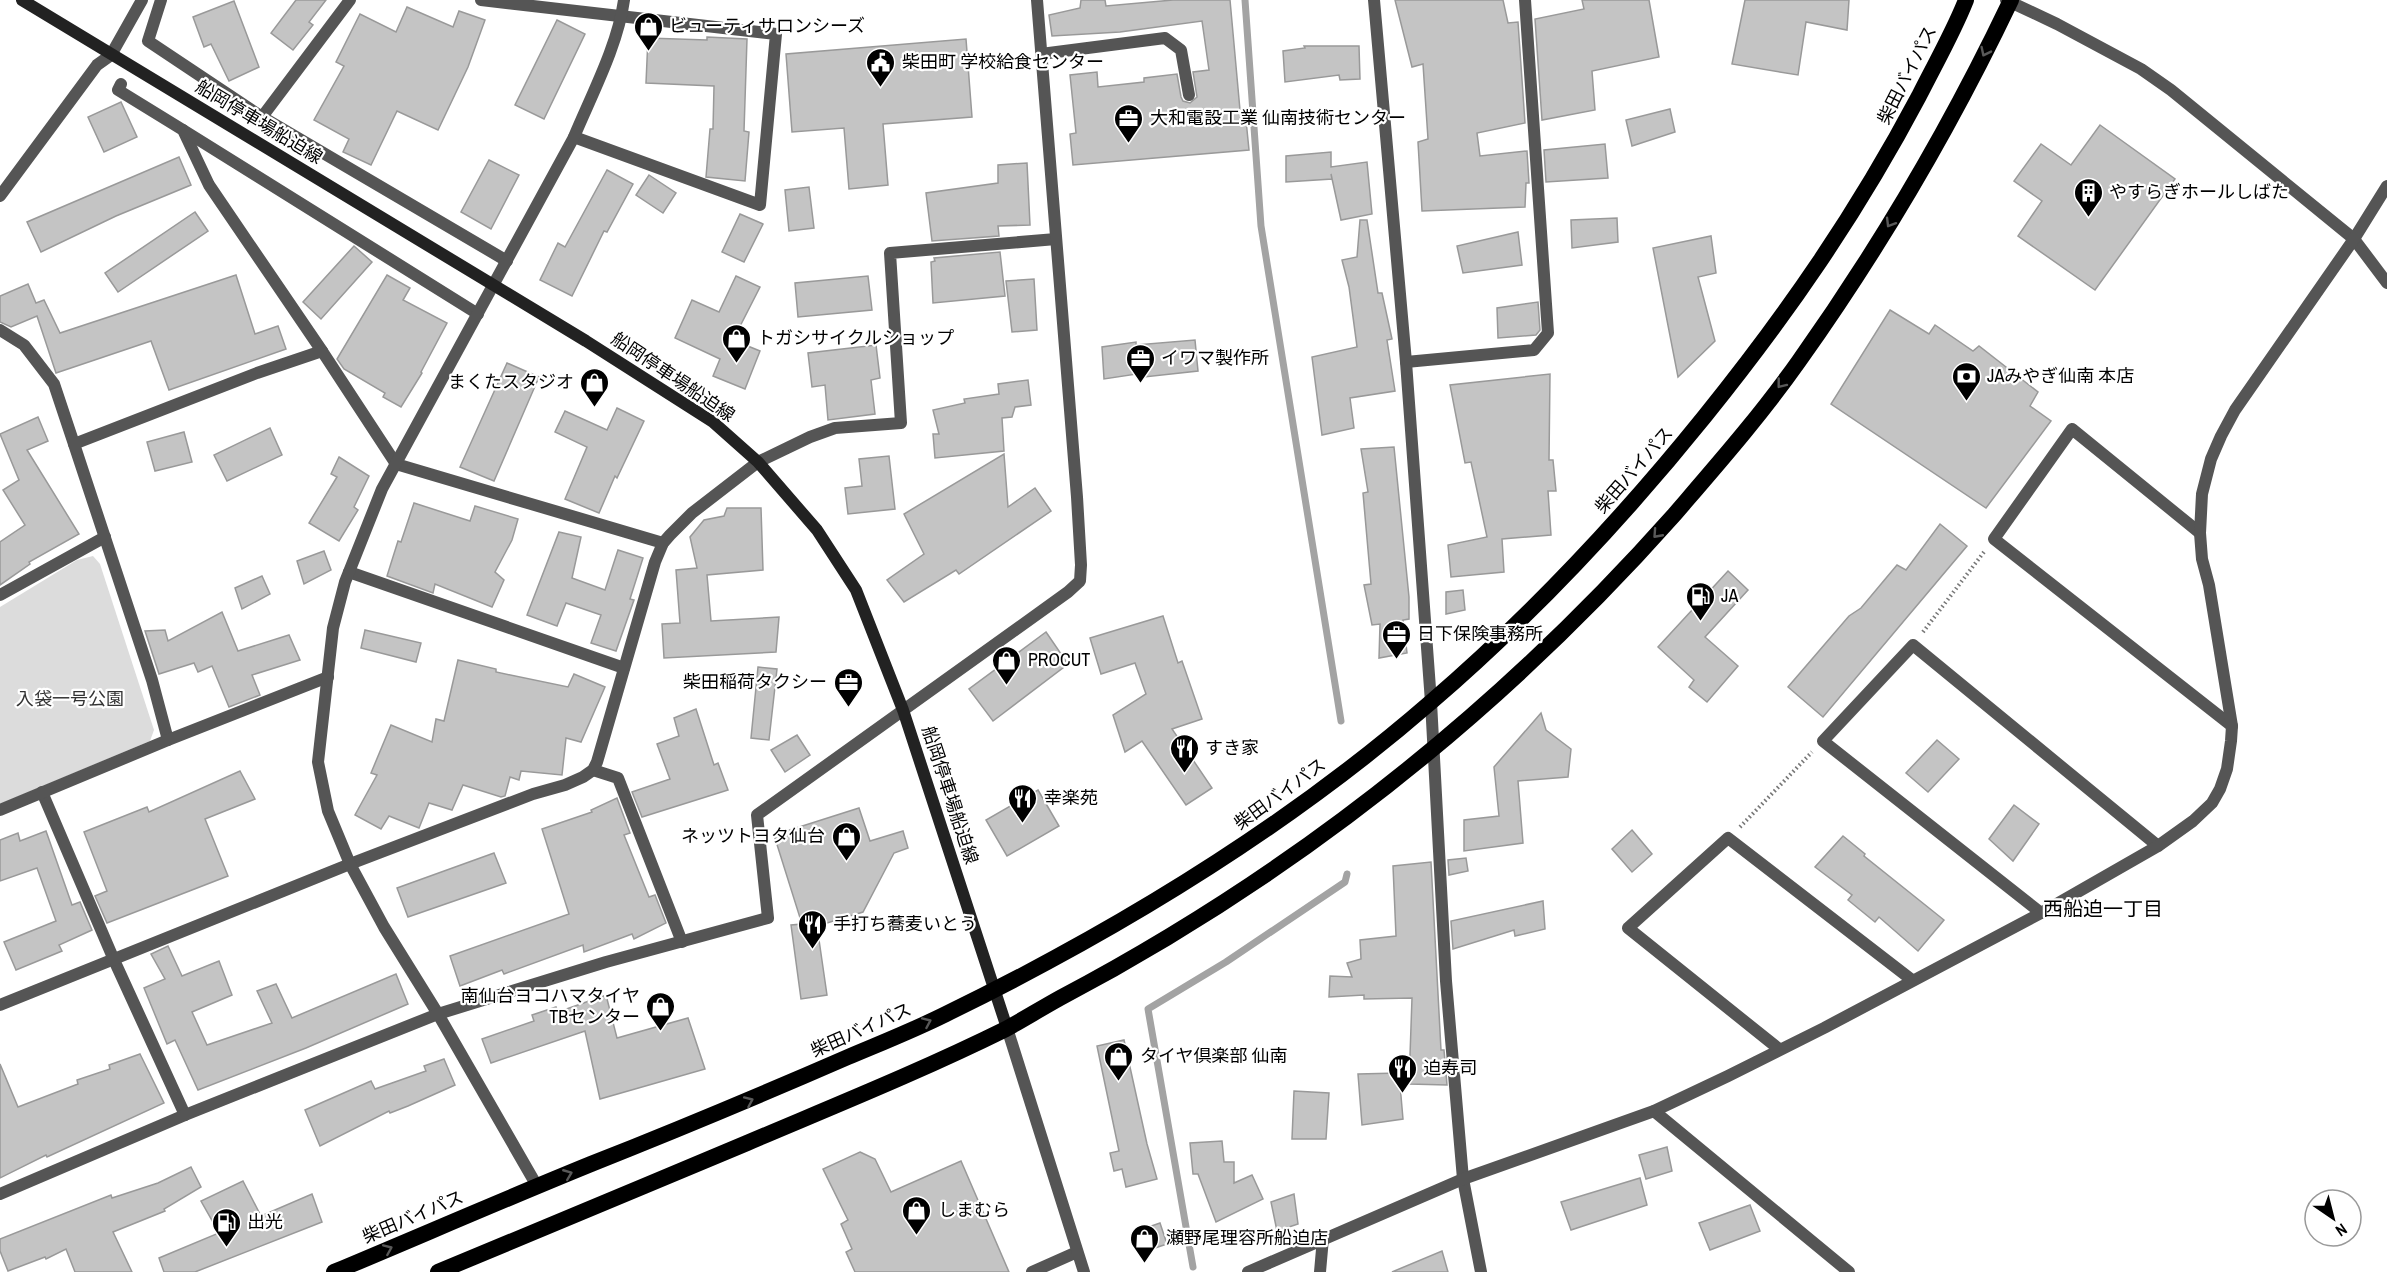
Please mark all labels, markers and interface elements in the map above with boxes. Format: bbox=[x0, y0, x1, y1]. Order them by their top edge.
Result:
shop icon: ビューティサロンシーズ bbox=[632, 10, 664, 52]
place label: ビューティサロンシーズ bbox=[669, 13, 865, 38]
street label: 柴田バイパス bbox=[1871, 21, 1942, 128]
public building icon: 柴田町 学校給食センター bbox=[865, 46, 897, 88]
one-way arrow bbox=[1981, 46, 1992, 57]
place label: 柴田町 学校給食センター bbox=[902, 49, 1104, 74]
street label: 船岡停車場船迫線 bbox=[191, 74, 327, 169]
office icon: 大和電設工業 仙南技術センター bbox=[1113, 102, 1145, 144]
place label: 大和電設工業 仙南技術センター bbox=[1150, 105, 1406, 130]
building icon: やすらぎホールしばた bbox=[2072, 176, 2104, 218]
place label: やすらぎホールしばた bbox=[2109, 179, 2289, 204]
one-way arrow bbox=[1886, 216, 1897, 227]
shop icon: トガシサイクルショップ bbox=[720, 322, 752, 364]
place label: トガシサイクルショップ bbox=[757, 325, 954, 350]
street label: 船岡停車場船迫線 bbox=[607, 326, 740, 427]
office icon: イワマ製作所 bbox=[1124, 342, 1156, 384]
place label: イワマ製作所 bbox=[1161, 345, 1269, 370]
bank icon: JAみやぎ仙南 本店 bbox=[1950, 360, 1982, 402]
place label: JAみやぎ仙南 本店 bbox=[1987, 363, 2134, 388]
shop icon: まくたスタジオ bbox=[579, 366, 611, 408]
place label: まくたスタジオ bbox=[448, 369, 574, 394]
one-way arrow bbox=[1778, 378, 1789, 389]
street label: 柴田バイパス bbox=[1589, 421, 1678, 518]
one-way arrow bbox=[1653, 527, 1664, 538]
fuel station icon: JA bbox=[1684, 580, 1716, 622]
place label: JA bbox=[1721, 583, 1738, 608]
office icon: 日下保険事務所 bbox=[1380, 618, 1412, 660]
place label: 日下保険事務所 bbox=[1417, 621, 1543, 646]
shop icon: PROCUT bbox=[991, 644, 1023, 686]
place label: PROCUT bbox=[1028, 647, 1090, 672]
office icon: 柴田稲荷タクシー bbox=[832, 666, 864, 708]
place label: 柴田稲荷タクシー bbox=[683, 669, 827, 694]
park label: 入袋一号公園 bbox=[16, 686, 124, 711]
street label: 船岡停車場船迫線 bbox=[916, 723, 985, 867]
restaurant icon: すき家 bbox=[1168, 732, 1200, 774]
place label: すき家 bbox=[1205, 735, 1259, 760]
street label: 柴田バイパス bbox=[1229, 752, 1331, 835]
restaurant icon: 幸楽苑 bbox=[1007, 782, 1039, 824]
place label: 幸楽苑 bbox=[1044, 785, 1098, 810]
shop icon: ネッツトヨタ仙台 bbox=[830, 820, 862, 862]
place label: ネッツトヨタ仙台 bbox=[681, 823, 825, 848]
district label: 西船迫一丁目 bbox=[2043, 895, 2163, 922]
restaurant icon: 手打ち蕎麦いとう bbox=[796, 908, 828, 950]
place label: 手打ち蕎麦いとう bbox=[833, 911, 977, 936]
place label: 南仙台ヨコハマタイヤ TBセンター bbox=[461, 983, 640, 1029]
shop icon: 南仙台ヨコハマタイヤ TBセンター bbox=[645, 990, 677, 1032]
street label: 柴田バイパス bbox=[807, 996, 915, 1063]
one-way arrow bbox=[921, 1018, 932, 1030]
shop icon: タイヤ倶楽部 仙南 bbox=[1103, 1040, 1135, 1082]
place label: タイヤ倶楽部 仙南 bbox=[1140, 1043, 1288, 1068]
restaurant icon: 迫寿司 bbox=[1386, 1052, 1418, 1094]
place label: 迫寿司 bbox=[1423, 1055, 1477, 1080]
one-way arrow bbox=[742, 1096, 753, 1108]
one-way arrow bbox=[562, 1169, 573, 1181]
street label: 柴田バイパス bbox=[358, 1184, 467, 1249]
north arrow bbox=[2303, 1188, 2363, 1248]
shop icon: しまむら bbox=[901, 1194, 933, 1236]
place label: しまむら bbox=[938, 1197, 1010, 1222]
fuel station icon: 出光 bbox=[210, 1206, 242, 1248]
place label: 出光 bbox=[247, 1209, 283, 1234]
text: N bbox=[2331, 1219, 2352, 1242]
shop icon: 瀬野尾理容所船迫店 bbox=[1129, 1222, 1161, 1264]
place label: 瀬野尾理容所船迫店 bbox=[1166, 1225, 1328, 1250]
one-way arrow bbox=[382, 1244, 393, 1256]

